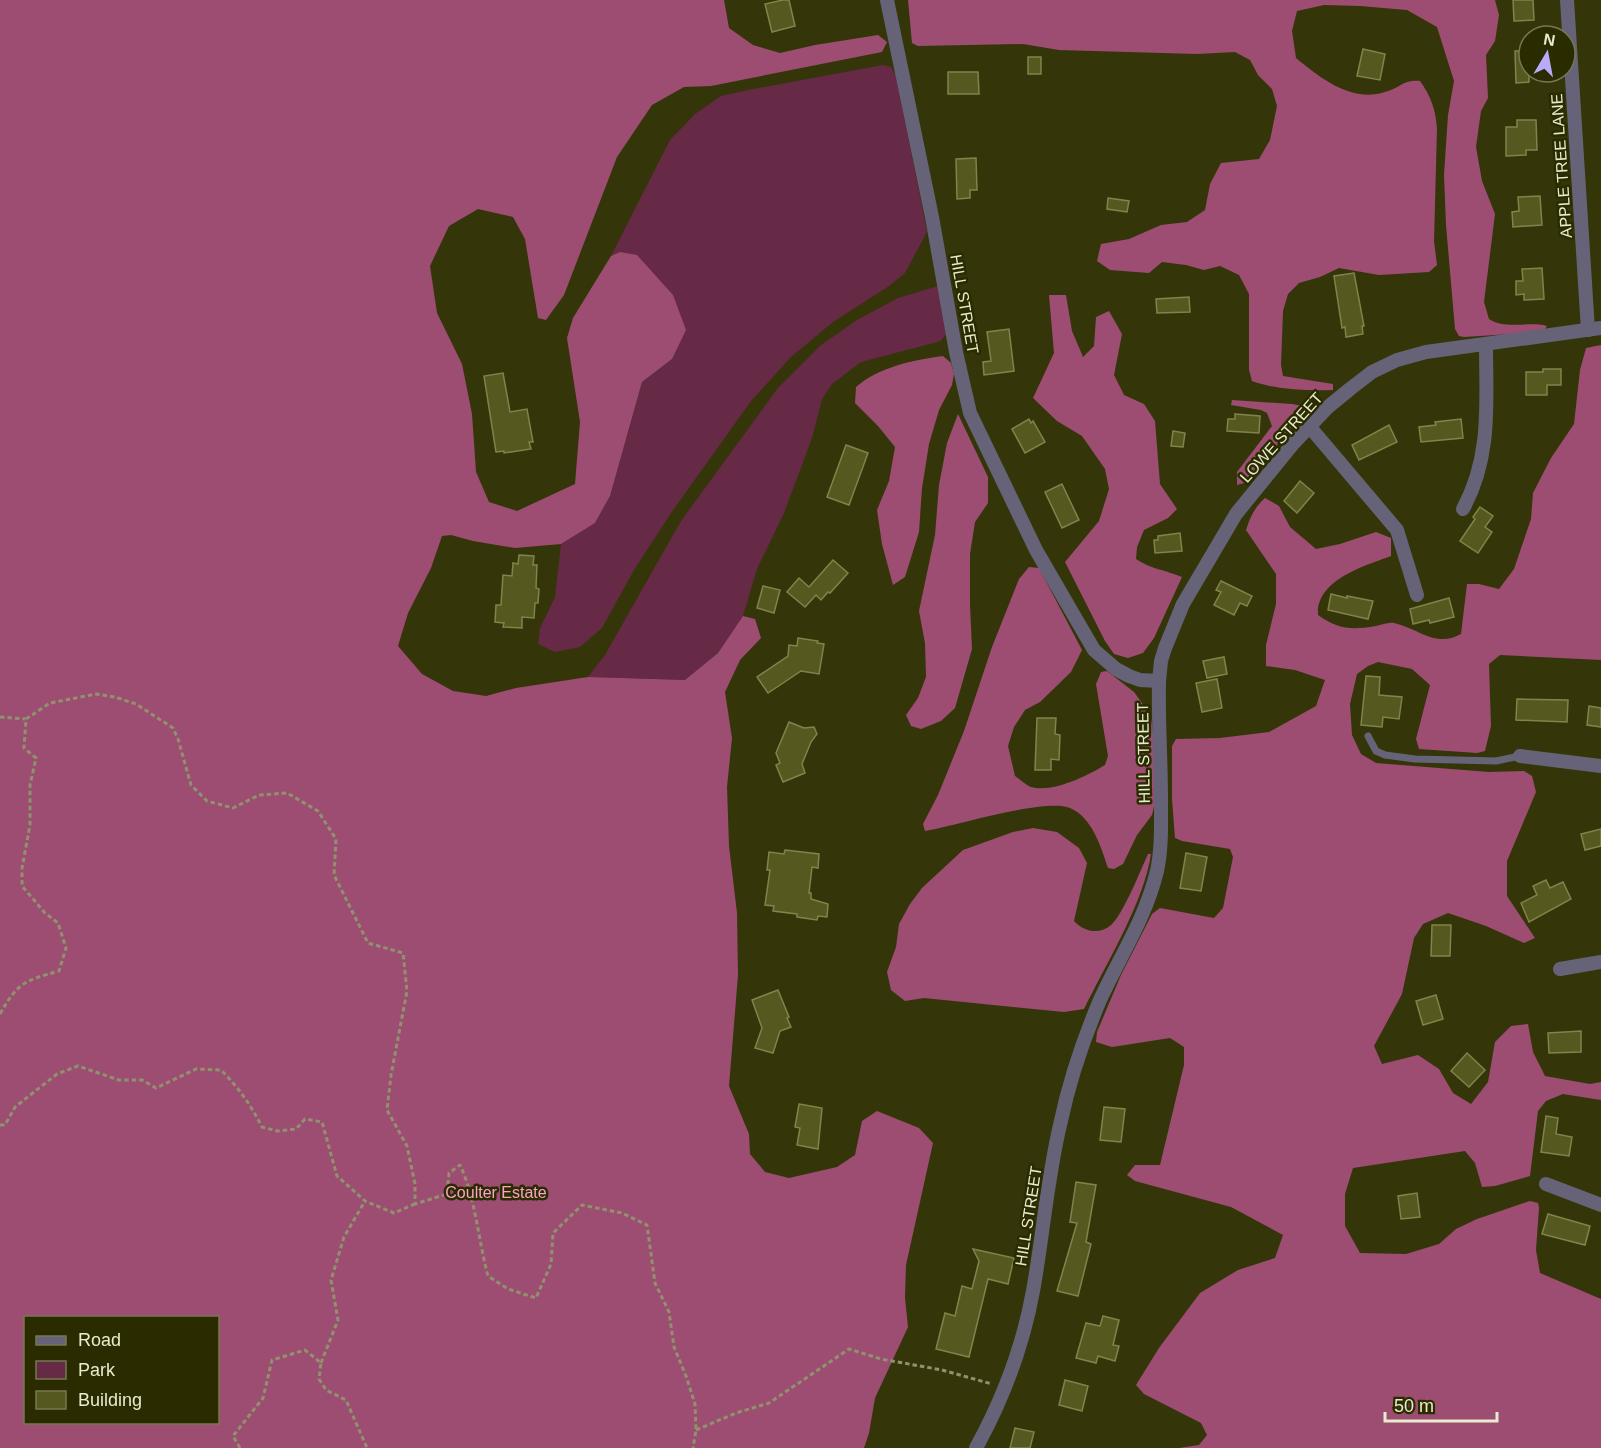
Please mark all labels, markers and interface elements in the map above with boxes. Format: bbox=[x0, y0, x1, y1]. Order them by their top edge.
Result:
north arrow bbox=[1517, 24, 1577, 84]
text: N bbox=[1542, 30, 1557, 49]
street label: APPLE TREE LANE bbox=[1548, 93, 1575, 239]
street label: HILL STREET bbox=[947, 253, 982, 355]
street label: LOWE STREET bbox=[1237, 389, 1326, 486]
street label: HILL STREET bbox=[1134, 702, 1153, 804]
street label: HILL STREET bbox=[1012, 1165, 1045, 1267]
park label: Coulter Estate bbox=[445, 1184, 547, 1201]
legend bbox=[24, 1316, 219, 1424]
text: Road bbox=[78, 1330, 121, 1350]
text: Park bbox=[78, 1360, 116, 1380]
scale bar bbox=[1385, 1385, 1498, 1423]
text: Building bbox=[78, 1390, 142, 1410]
text: 50 m bbox=[1394, 1396, 1434, 1416]

